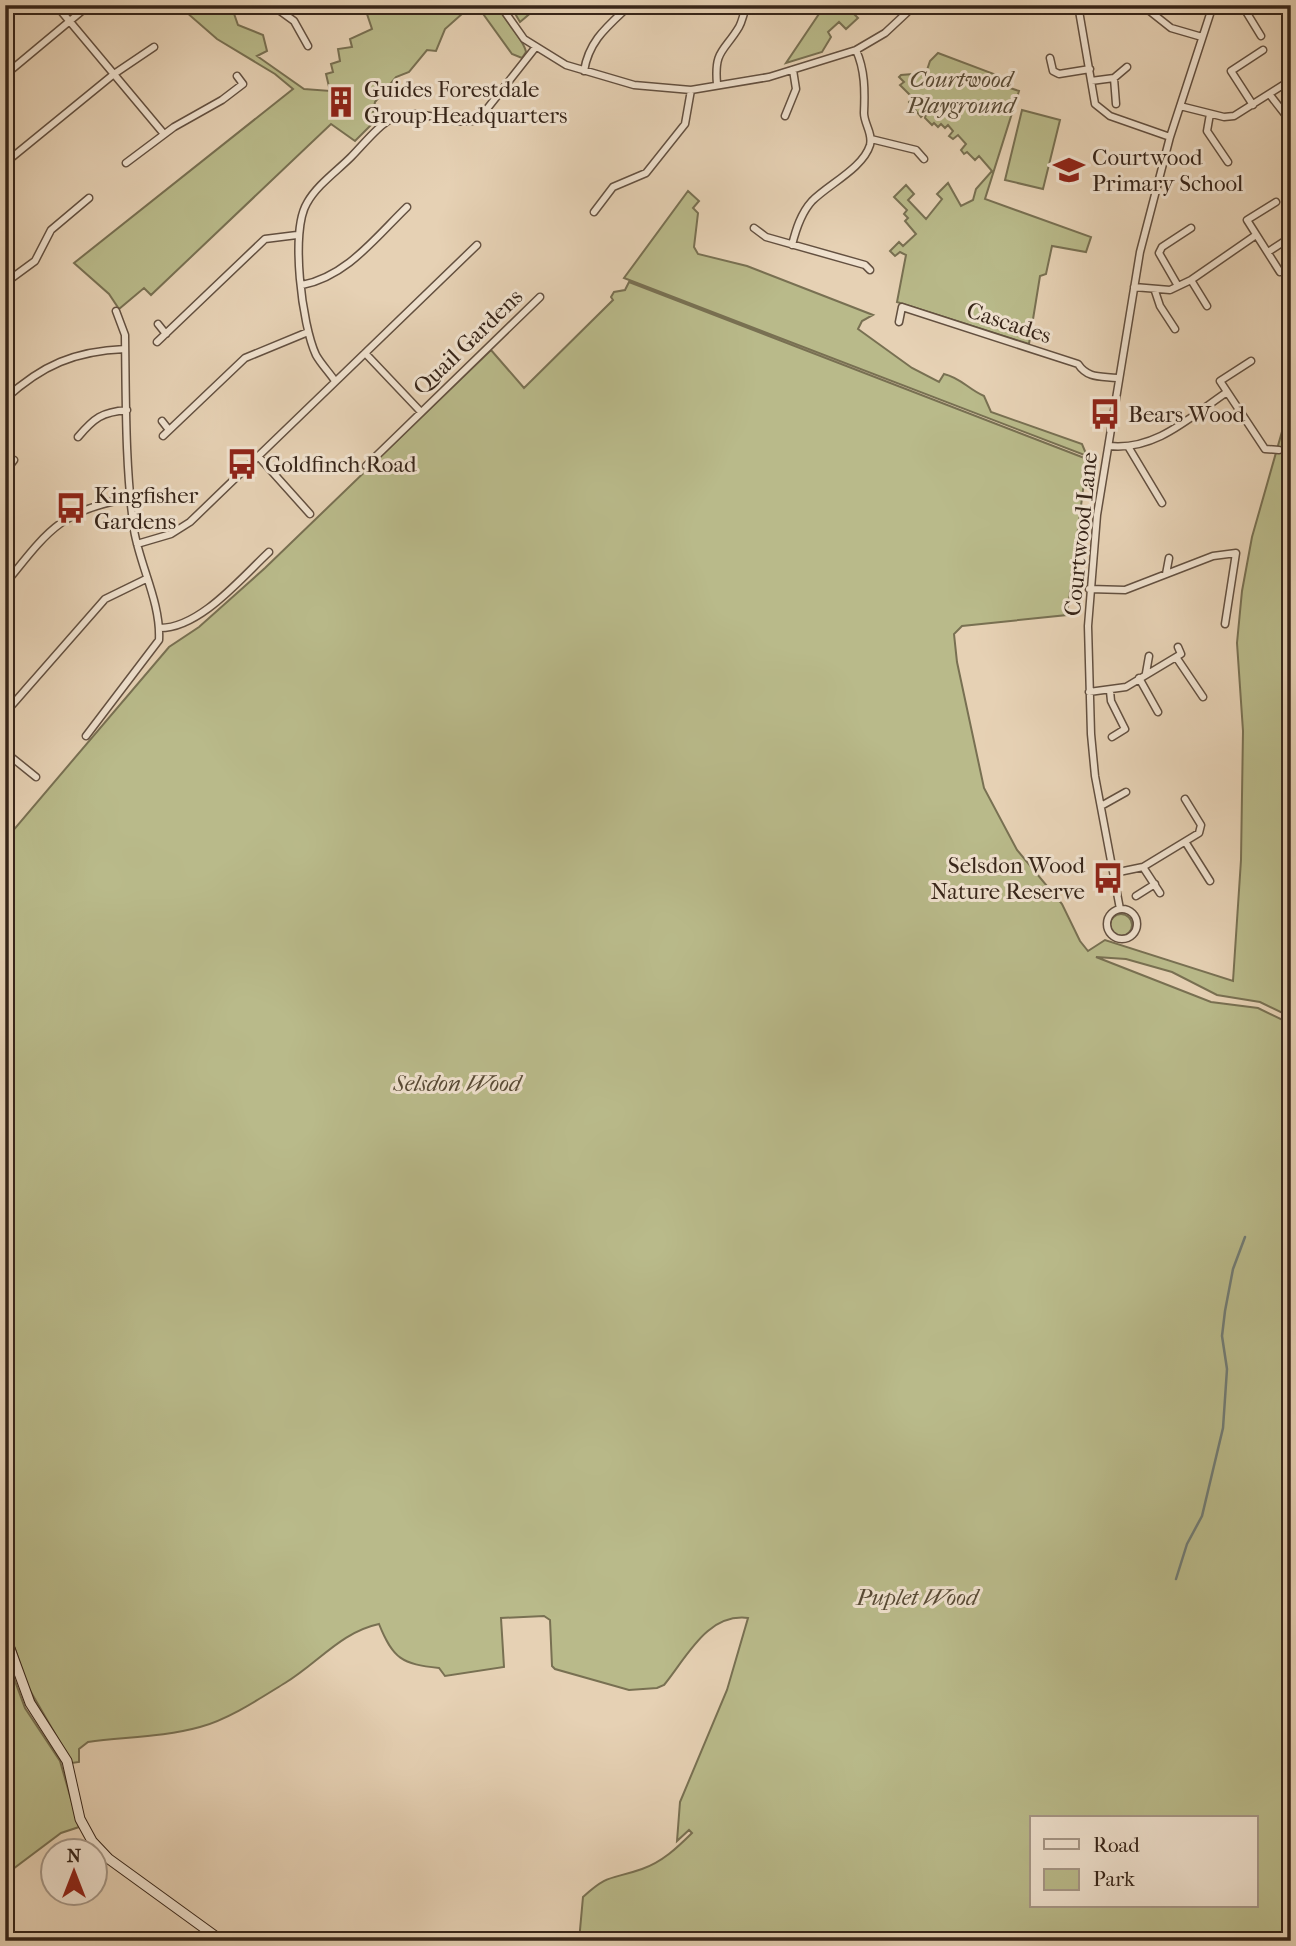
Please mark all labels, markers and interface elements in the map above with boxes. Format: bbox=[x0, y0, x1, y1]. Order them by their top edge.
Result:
park label: Courtwood Playground bbox=[906, 66, 1018, 119]
place label: Guides Forestdale Group Headquarters bbox=[364, 76, 568, 129]
building icon: Guides Forestdale Group Headquarters bbox=[324, 85, 358, 119]
place label: Courtwood Primary School bbox=[1092, 144, 1244, 197]
school or university icon: Courtwood Primary School bbox=[1052, 153, 1086, 187]
street label: Quail Gardens bbox=[408, 283, 528, 401]
street label: Cascades bbox=[963, 297, 1055, 349]
bus stop icon: Bears Wood bbox=[1088, 397, 1122, 431]
place label: Bears Wood bbox=[1128, 401, 1246, 428]
bus stop icon: Goldfinch Road bbox=[225, 447, 259, 481]
place label: Goldfinch Road bbox=[265, 451, 417, 478]
street label: Courtwood Lane bbox=[1059, 451, 1103, 617]
place label: Kingfisher Gardens bbox=[94, 482, 199, 535]
bus stop icon: Kingfisher Gardens bbox=[54, 491, 88, 525]
place label: Selsdon Wood Nature Reserve bbox=[930, 852, 1085, 905]
bus stop icon: Selsdon Wood Nature Reserve bbox=[1091, 861, 1125, 895]
park label: Selsdon Wood bbox=[392, 1070, 524, 1097]
park label: Puplet Wood bbox=[855, 1584, 981, 1611]
legend bbox=[1030, 1816, 1258, 1908]
text: Road bbox=[1093, 1833, 1140, 1857]
north arrow bbox=[38, 1838, 108, 1908]
text: N bbox=[67, 1845, 82, 1867]
text: Park bbox=[1093, 1867, 1135, 1891]

